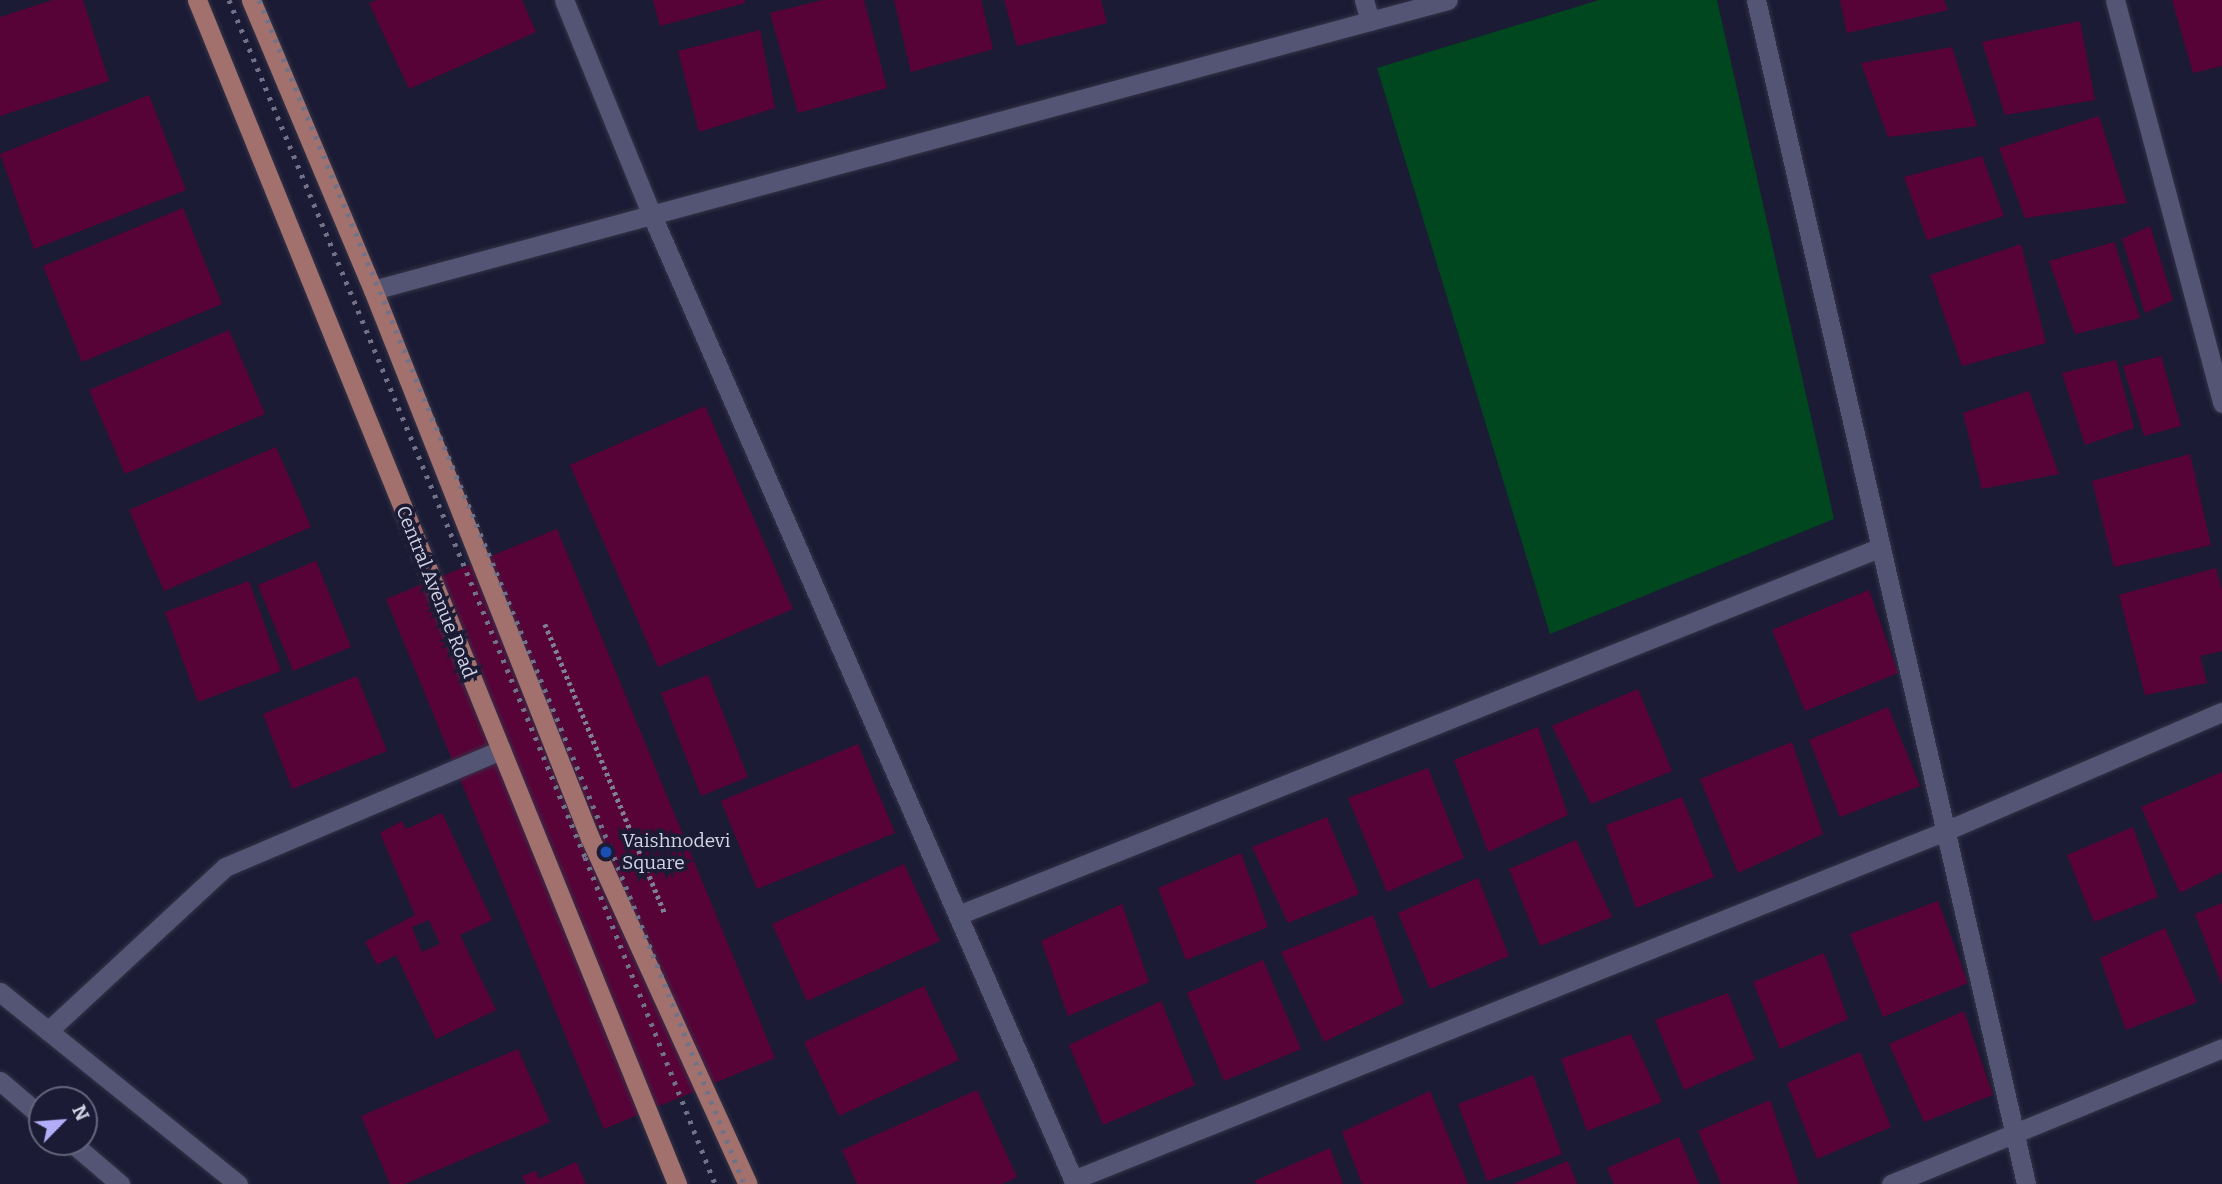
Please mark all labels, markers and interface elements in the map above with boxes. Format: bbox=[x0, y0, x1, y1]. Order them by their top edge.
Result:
street label: Central Avenue Road bbox=[391, 503, 481, 681]
place label: Vaishnodevi Square bbox=[622, 830, 730, 874]
marker: Vaishnodevi Square bbox=[596, 842, 616, 862]
north arrow bbox=[28, 1086, 98, 1156]
text: N bbox=[67, 1101, 94, 1124]

